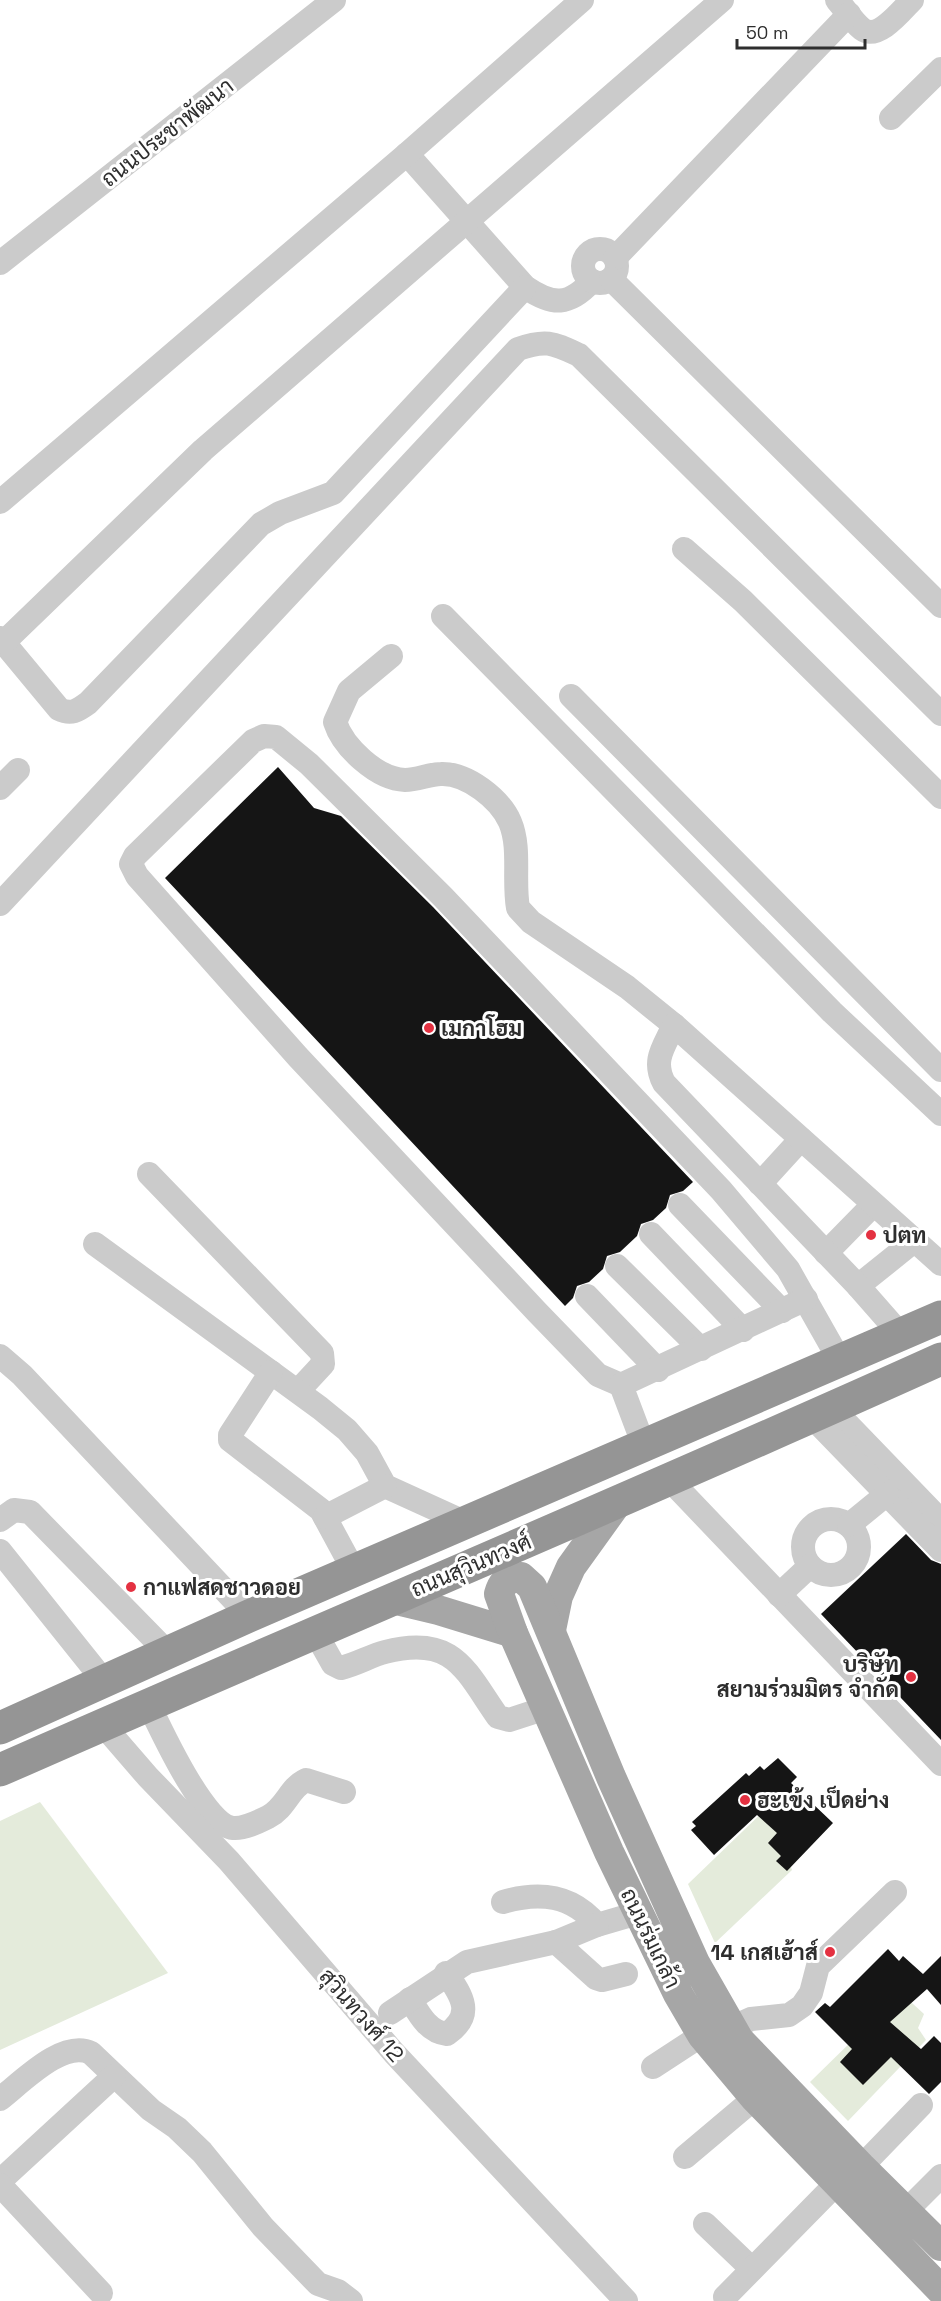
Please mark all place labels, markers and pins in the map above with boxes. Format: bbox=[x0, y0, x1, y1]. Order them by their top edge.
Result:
place label: เมกาโฮม bbox=[441, 1014, 522, 1042]
marker: เมกาโฮม bbox=[422, 1021, 436, 1035]
place label: ปตท bbox=[883, 1221, 926, 1249]
marker: ปตท bbox=[864, 1228, 878, 1242]
place label: กาแฟสดชาวดอย bbox=[143, 1573, 301, 1601]
marker: กาแฟสดชาวดอย bbox=[124, 1580, 138, 1594]
place label: บริษัท สยามร่วมมิตร จำกัด bbox=[717, 1650, 899, 1703]
marker: บริษัท สยามร่วมมิตร จำกัด bbox=[904, 1670, 918, 1684]
place label: ฮะเข้ง เป็ดย่าง bbox=[757, 1785, 889, 1814]
marker: ฮะเข้ง เป็ดย่าง bbox=[738, 1793, 752, 1807]
place label: 14 เกสเฮ้าส์ bbox=[711, 1938, 819, 1966]
marker: 14 เกสเฮ้าส์ bbox=[823, 1945, 837, 1959]

